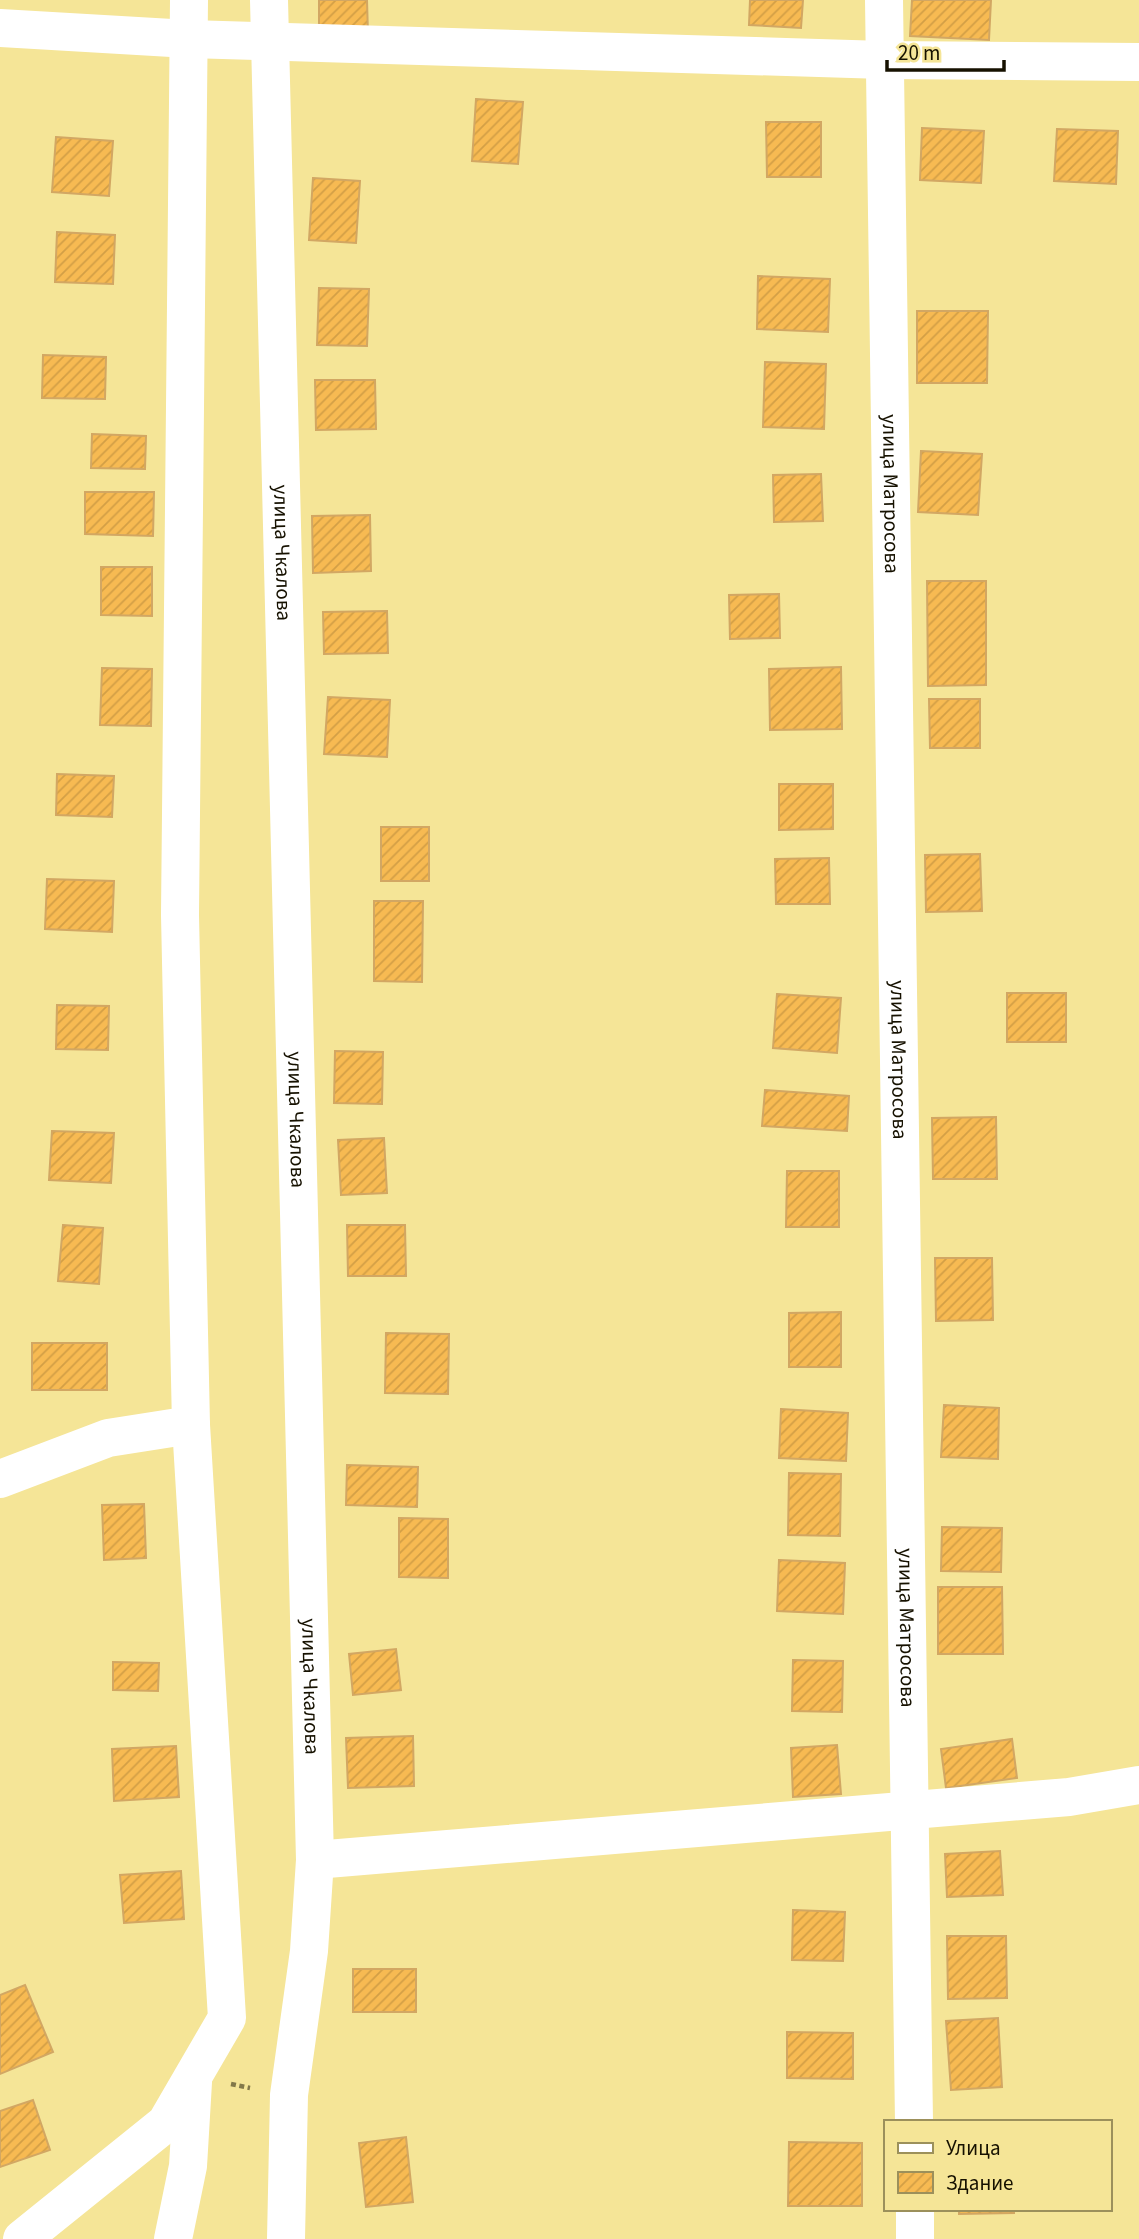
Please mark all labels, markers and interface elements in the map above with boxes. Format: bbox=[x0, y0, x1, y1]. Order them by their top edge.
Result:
scale bar bbox=[887, 28, 1004, 72]
text: 20 m bbox=[898, 38, 940, 68]
street label: улица Матросова bbox=[875, 414, 907, 574]
street label: улица Чкалова bbox=[266, 484, 299, 621]
street label: улица Матросова bbox=[883, 980, 915, 1140]
street label: улица Чкалова bbox=[280, 1051, 313, 1188]
street label: улица Матросова bbox=[891, 1548, 923, 1708]
street label: улица Чкалова bbox=[294, 1618, 327, 1755]
legend bbox=[884, 2120, 1111, 2211]
text: Улица bbox=[946, 2133, 1001, 2163]
text: Здание bbox=[946, 2168, 1014, 2198]

